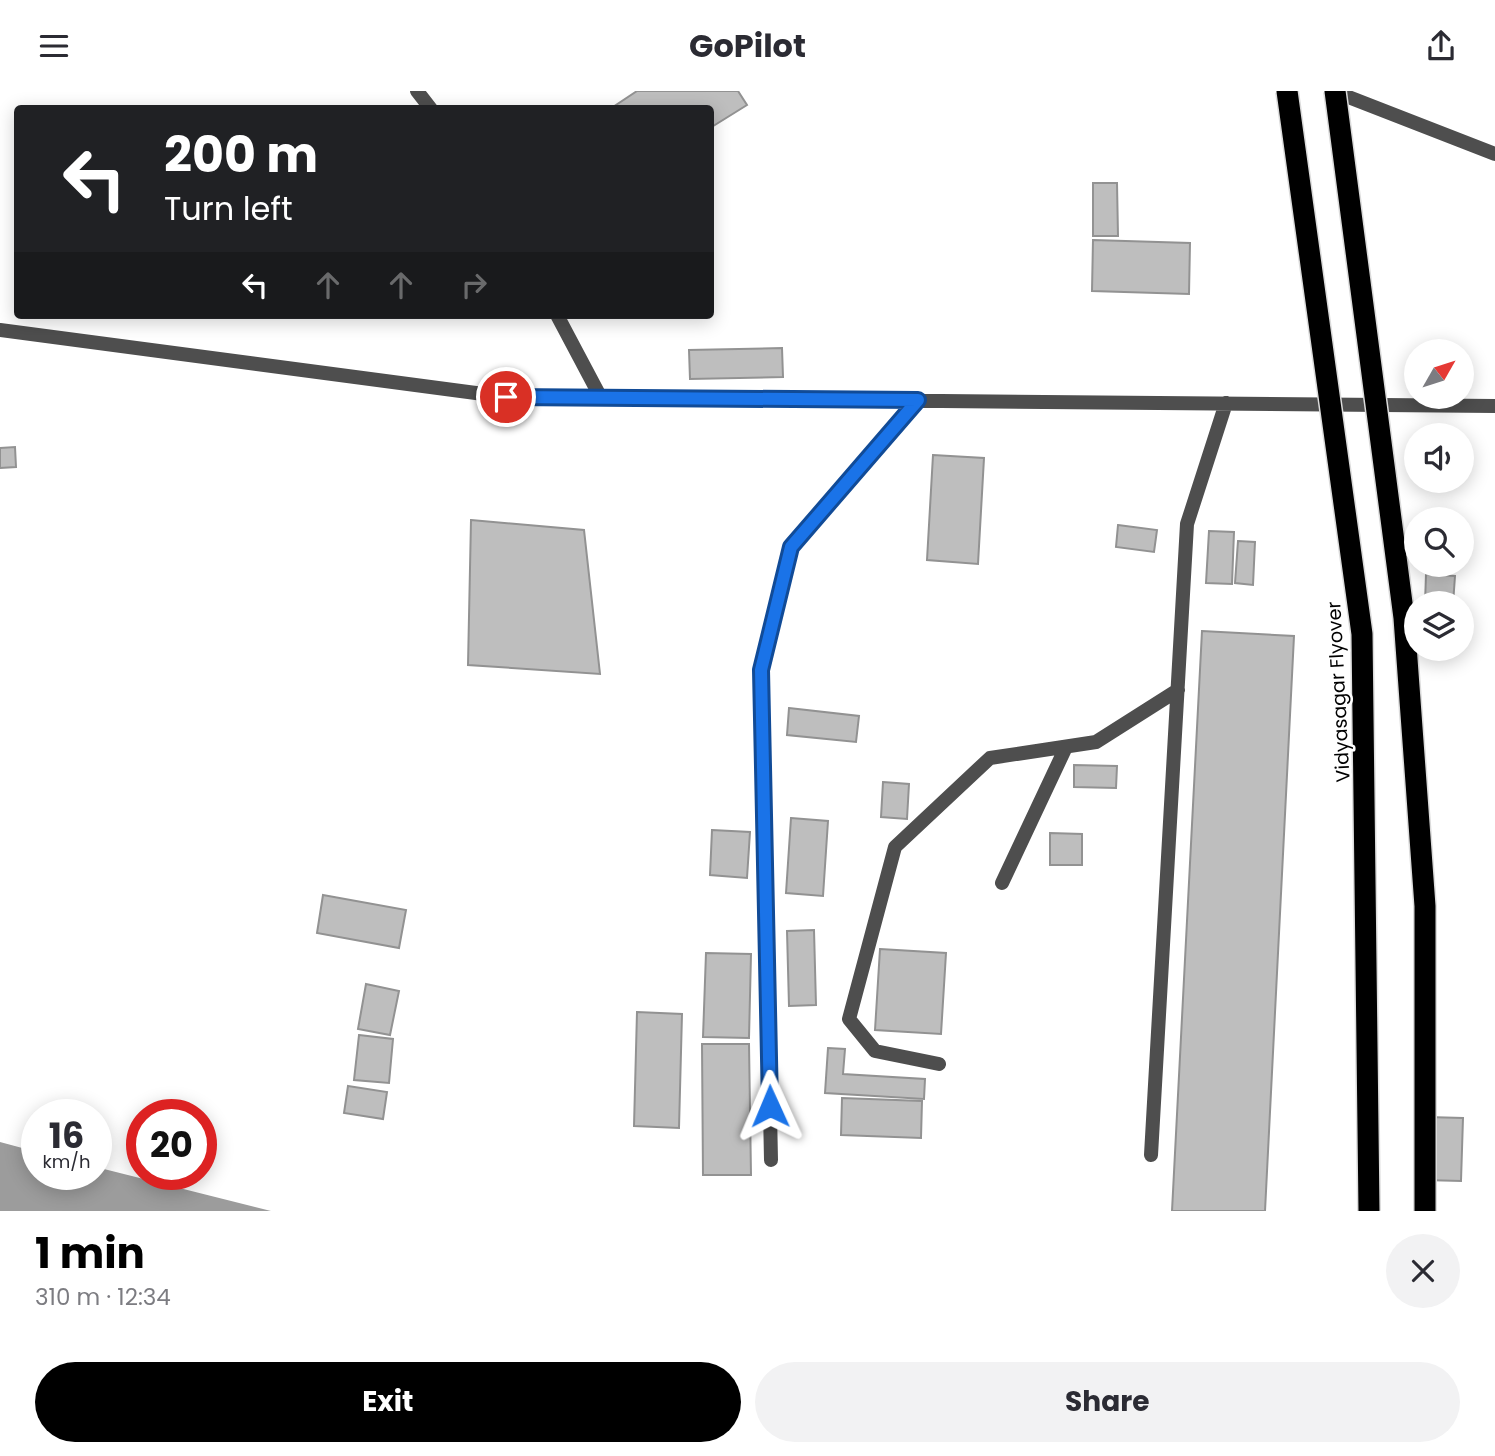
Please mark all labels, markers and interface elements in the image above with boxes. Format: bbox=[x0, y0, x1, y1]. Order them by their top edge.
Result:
text: GoPilot bbox=[689, 23, 806, 68]
icon: menu bbox=[35, 27, 73, 65]
icon: share bbox=[1422, 27, 1460, 65]
text: 200 m bbox=[164, 121, 318, 189]
icon: left bbox=[49, 133, 140, 224]
text: Turn left bbox=[164, 186, 293, 231]
icon: left bbox=[236, 266, 274, 304]
icon: ahead bbox=[309, 266, 347, 304]
icon: ahead bbox=[382, 266, 420, 304]
icon: right bbox=[455, 266, 493, 304]
north arrow bbox=[1404, 339, 1474, 409]
map controls bbox=[1404, 339, 1474, 661]
pin bbox=[476, 367, 536, 427]
icon: arrive bbox=[487, 378, 525, 416]
button: sound bbox=[1404, 423, 1474, 493]
button: search bbox=[1404, 507, 1474, 577]
button: layers bbox=[1404, 591, 1474, 661]
street label: Vidyasagar Flyover bbox=[1320, 601, 1357, 783]
position arrow bbox=[733, 1069, 807, 1143]
speed limit sign: 20 bbox=[126, 1099, 217, 1190]
text: 16 bbox=[49, 1111, 84, 1160]
text: km/h bbox=[43, 1149, 90, 1174]
text: 1 min bbox=[35, 1224, 145, 1283]
button: close bbox=[1386, 1234, 1460, 1308]
text: 310 m · 12:34 bbox=[35, 1281, 171, 1313]
button: Exit bbox=[35, 1362, 741, 1442]
button: Share bbox=[755, 1362, 1460, 1442]

